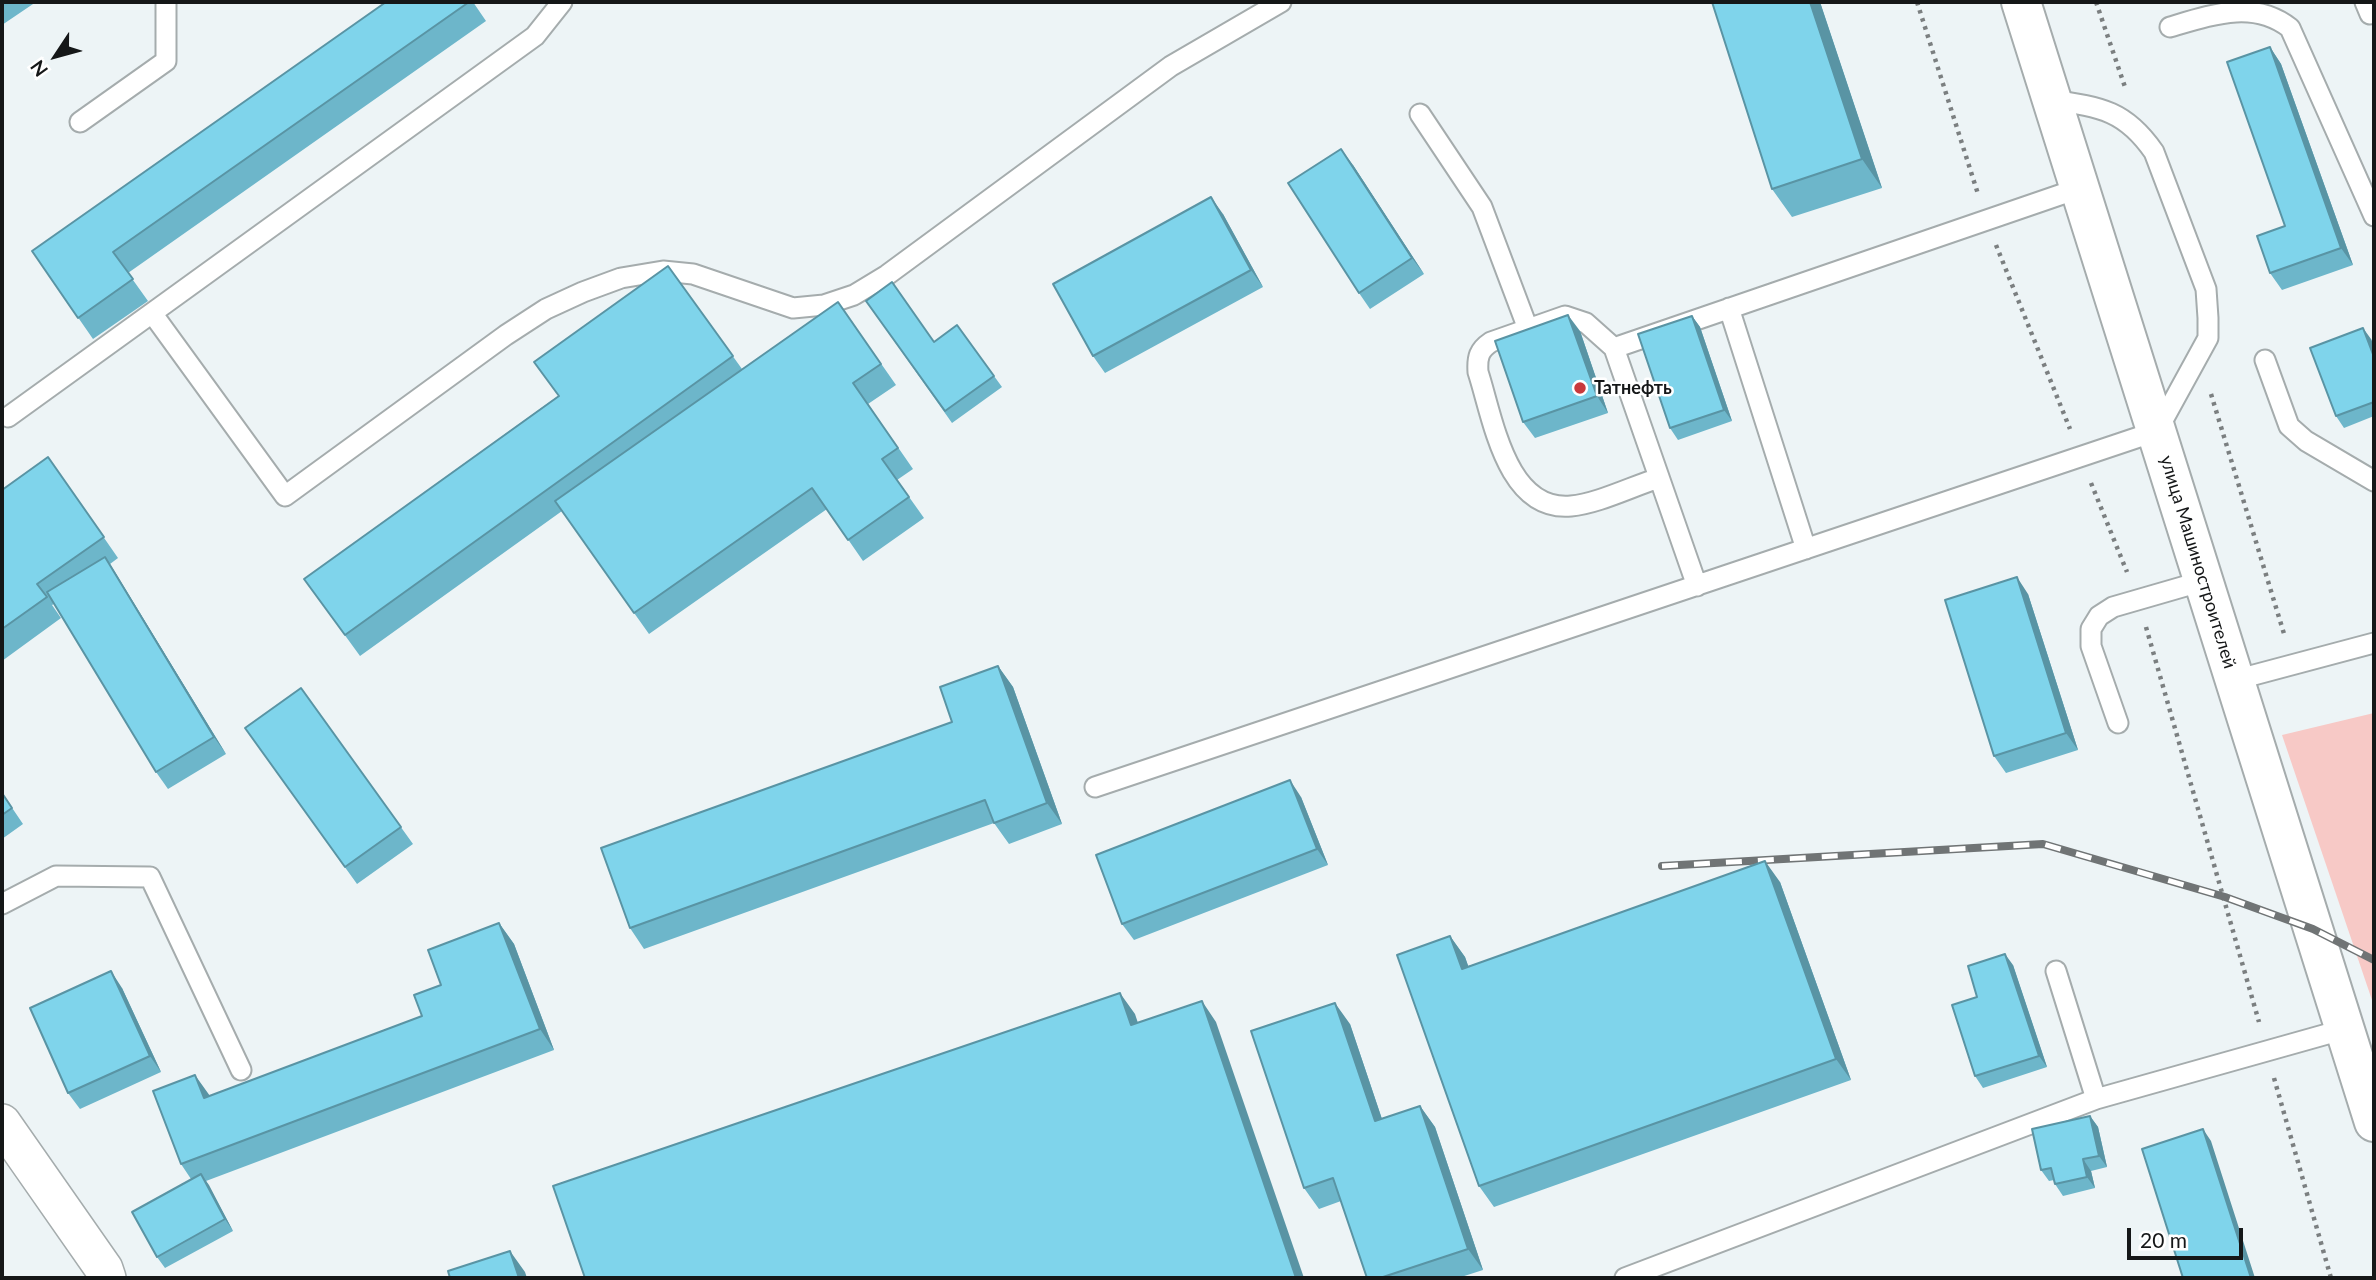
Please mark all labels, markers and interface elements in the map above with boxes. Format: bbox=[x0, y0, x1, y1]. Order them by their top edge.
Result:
north arrow bbox=[21, 21, 91, 91]
text: N bbox=[25, 56, 52, 81]
place label: Татнефть bbox=[1594, 377, 1672, 399]
marker: Татнефть bbox=[1572, 380, 1588, 396]
street label: улица Машиностроителей bbox=[2155, 453, 2241, 671]
scale bar bbox=[2131, 1214, 2246, 1258]
text: 20 m bbox=[2140, 1227, 2187, 1252]

